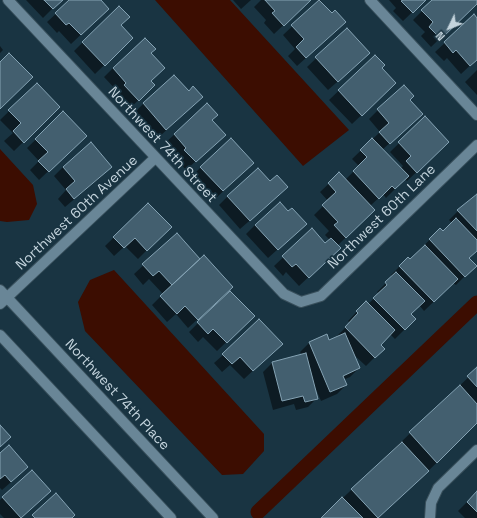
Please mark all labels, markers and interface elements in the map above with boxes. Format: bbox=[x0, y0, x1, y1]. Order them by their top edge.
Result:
north arrow bbox=[429, 8, 469, 48]
text: N bbox=[433, 29, 448, 44]
street label: Northwest 74th Street bbox=[104, 84, 220, 206]
street label: Northwest 60th Avenue bbox=[13, 152, 141, 274]
street label: Northwest 60th Lane bbox=[325, 161, 439, 273]
street label: Northwest 74th Place bbox=[61, 336, 173, 454]

